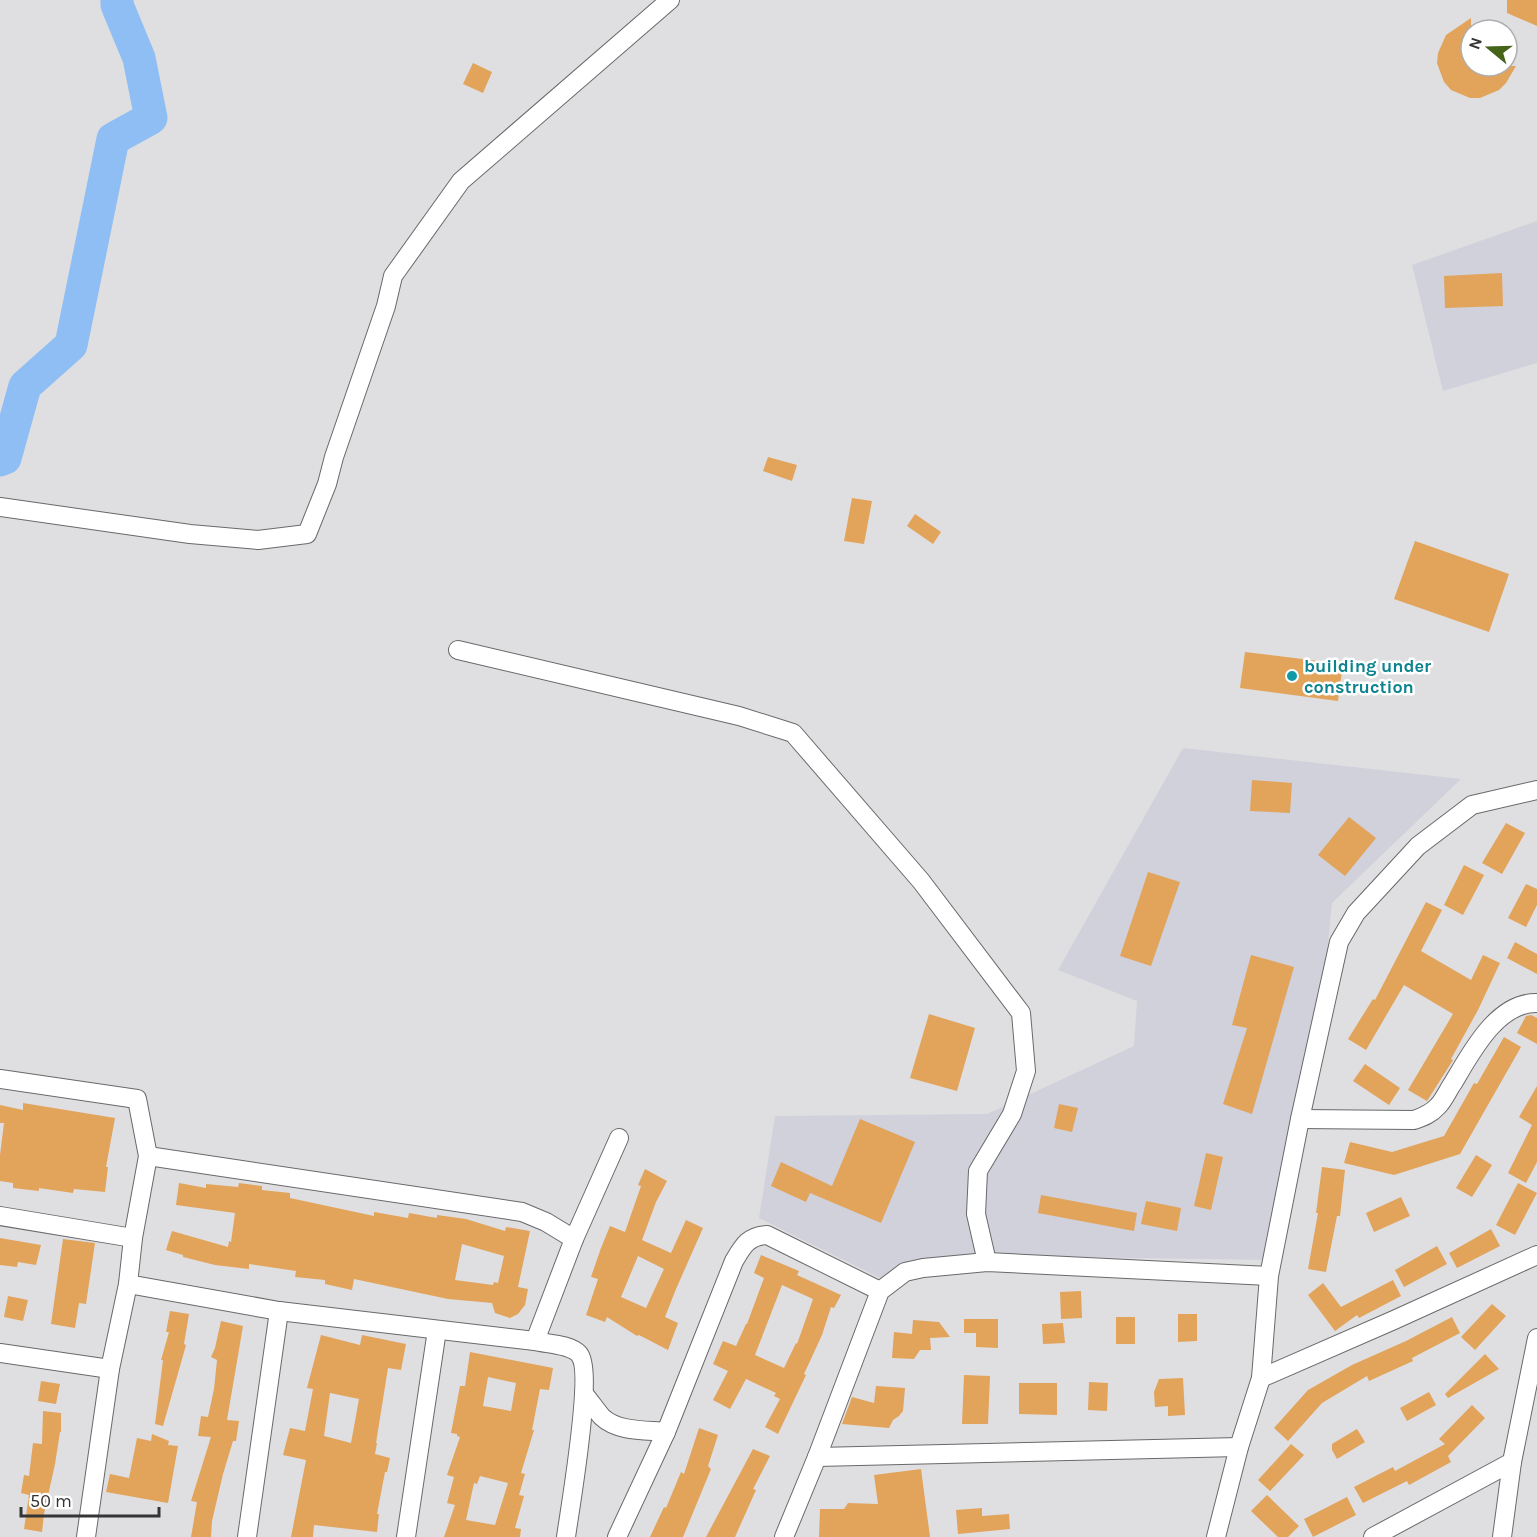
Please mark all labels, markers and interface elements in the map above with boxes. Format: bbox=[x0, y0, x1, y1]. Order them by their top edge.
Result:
north arrow bbox=[1459, 18, 1519, 78]
text: N bbox=[1464, 35, 1486, 52]
place label: building under construction bbox=[1304, 655, 1431, 698]
marker: building under construction bbox=[1285, 669, 1299, 683]
scale bar bbox=[21, 1480, 159, 1518]
text: 50 m bbox=[30, 1490, 72, 1512]

